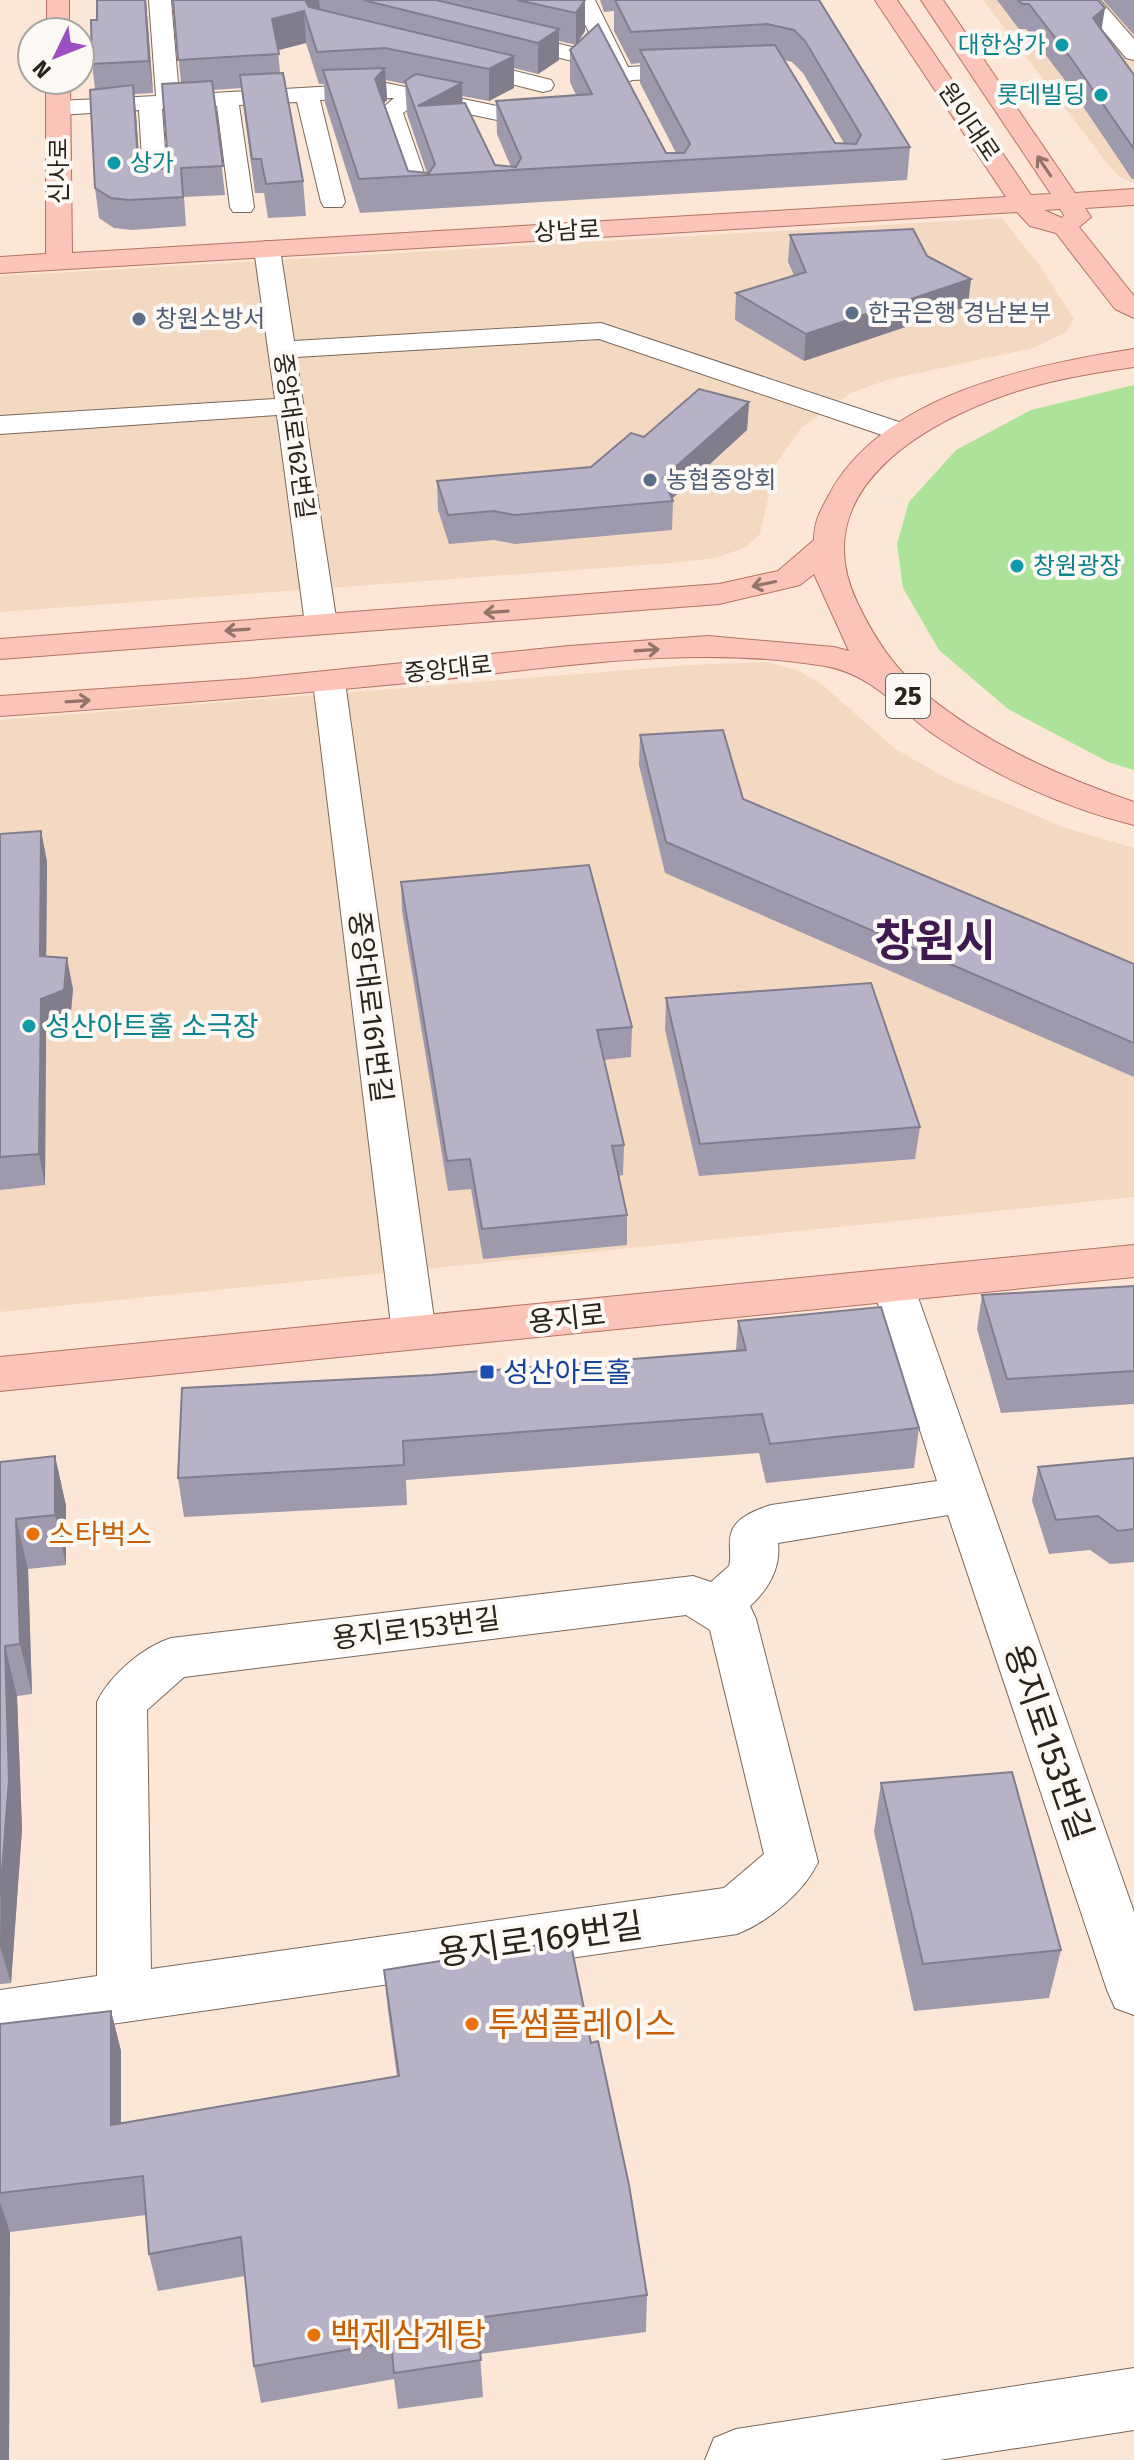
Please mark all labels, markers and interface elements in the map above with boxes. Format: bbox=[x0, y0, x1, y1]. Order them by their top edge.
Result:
north arrow bbox=[16, 16, 96, 96]
place label: 대한상가 bbox=[958, 31, 1046, 59]
marker: 대한상가 bbox=[1053, 36, 1071, 54]
text: N bbox=[27, 55, 57, 84]
street label: 원이대로 bbox=[933, 78, 1005, 166]
place label: 롯데빌딩 bbox=[997, 81, 1085, 109]
marker: 롯데빌딩 bbox=[1092, 86, 1110, 104]
street label: 신사로 bbox=[45, 138, 73, 204]
place label: 상가 bbox=[130, 149, 174, 177]
marker: 상가 bbox=[105, 154, 123, 172]
one-way arrow bbox=[1036, 155, 1052, 177]
street label: 상남로 bbox=[533, 215, 601, 247]
place label: 한국은행 경남본부 bbox=[868, 299, 1051, 327]
marker: 한국은행 경남본부 bbox=[843, 304, 861, 322]
place label: 창원소방서 bbox=[155, 305, 265, 333]
marker: 창원소방서 bbox=[130, 310, 148, 328]
street label: 중앙대로162번길 bbox=[268, 351, 320, 521]
place label: 농협중앙회 bbox=[666, 466, 776, 494]
marker: 농협중앙회 bbox=[641, 471, 659, 489]
place label: 창원광장 bbox=[1033, 552, 1121, 580]
marker: 창원광장 bbox=[1008, 557, 1026, 575]
one-way arrow bbox=[752, 577, 777, 592]
one-way arrow bbox=[483, 605, 510, 620]
one-way arrow bbox=[224, 623, 251, 638]
one-way arrow bbox=[633, 642, 660, 657]
street label: 중앙대로 bbox=[403, 650, 493, 688]
road number: 25 bbox=[886, 674, 930, 718]
one-way arrow bbox=[64, 693, 91, 708]
street label: 중앙대로161번길 bbox=[342, 910, 399, 1105]
district label: 창원시 bbox=[874, 915, 996, 968]
place label: 성산아트홀 소극장 bbox=[45, 1010, 259, 1043]
marker: 성산아트홀 소극장 bbox=[20, 1017, 38, 1035]
street label: 용지로 bbox=[527, 1298, 607, 1339]
place label: 성산아트홀 bbox=[503, 1356, 632, 1389]
marker: 성산아트홀 bbox=[478, 1363, 496, 1381]
place label: 스타벅스 bbox=[49, 1518, 152, 1551]
marker: 스타벅스 bbox=[24, 1525, 42, 1543]
street label: 용지로153번길 bbox=[330, 1602, 502, 1655]
street label: 용지로153번길 bbox=[996, 1639, 1101, 1846]
street label: 용지로169번길 bbox=[435, 1905, 645, 1974]
place label: 투썸플레이스 bbox=[488, 2004, 676, 2045]
marker: 투썸플레이스 bbox=[463, 2015, 481, 2033]
place label: 백제삼계탕 bbox=[330, 2315, 486, 2356]
marker: 백제삼계탕 bbox=[305, 2326, 323, 2344]

